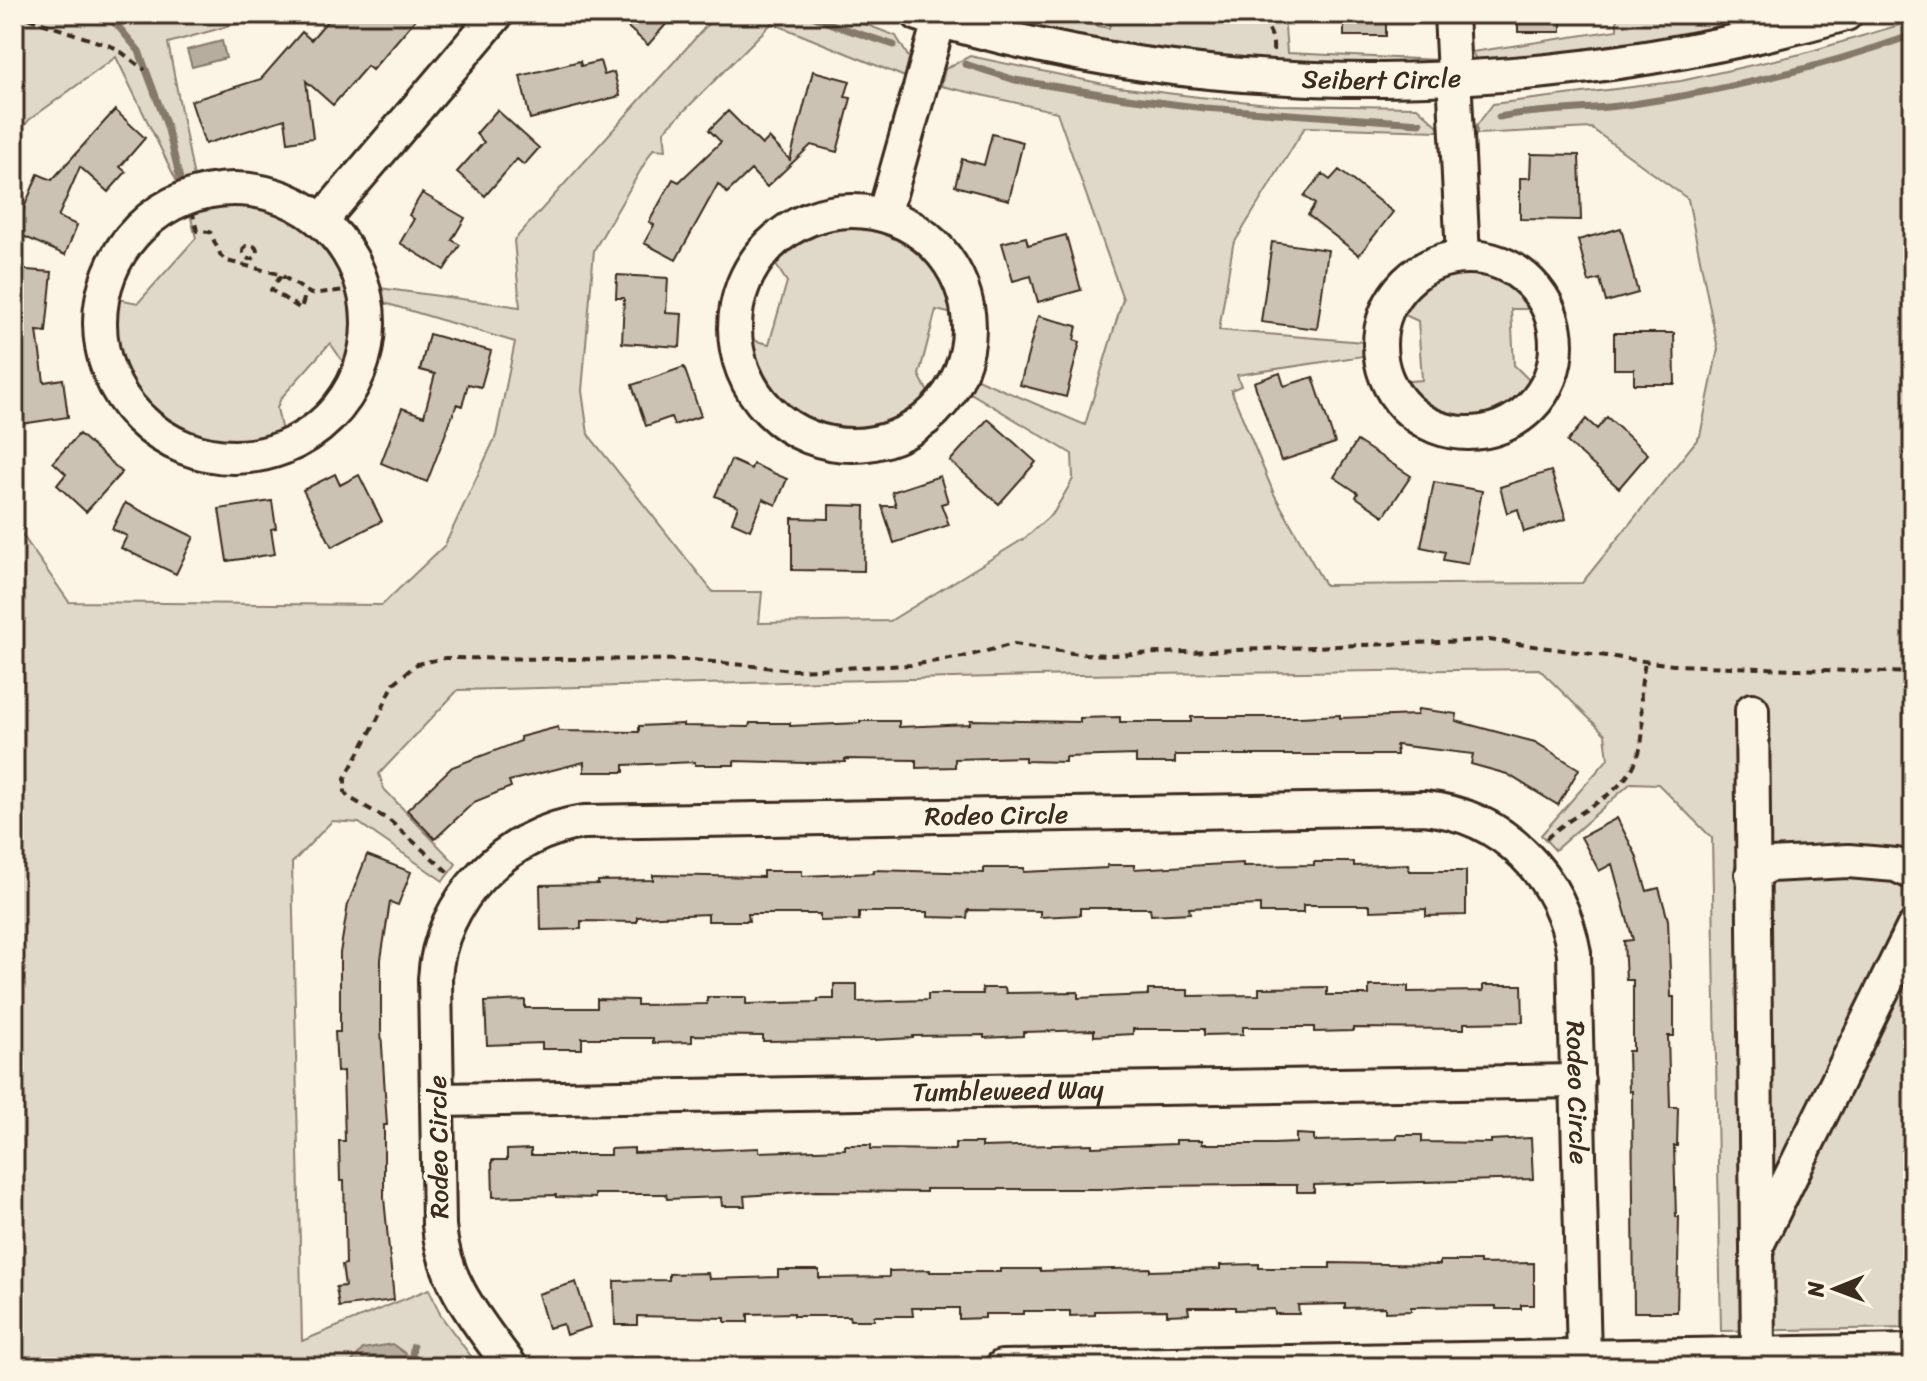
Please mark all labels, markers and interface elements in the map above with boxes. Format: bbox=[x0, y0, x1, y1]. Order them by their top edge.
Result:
street label: Seibert Circle bbox=[1301, 55, 1462, 103]
street label: Rodeo Circle bbox=[924, 791, 1069, 839]
street label: Rodeo Circle bbox=[1553, 1020, 1602, 1165]
street label: Tumbleweed Way bbox=[912, 1066, 1105, 1115]
street label: Rodeo Circle bbox=[414, 1075, 462, 1219]
north arrow bbox=[1795, 1249, 1875, 1329]
text: N bbox=[1796, 1281, 1835, 1298]

